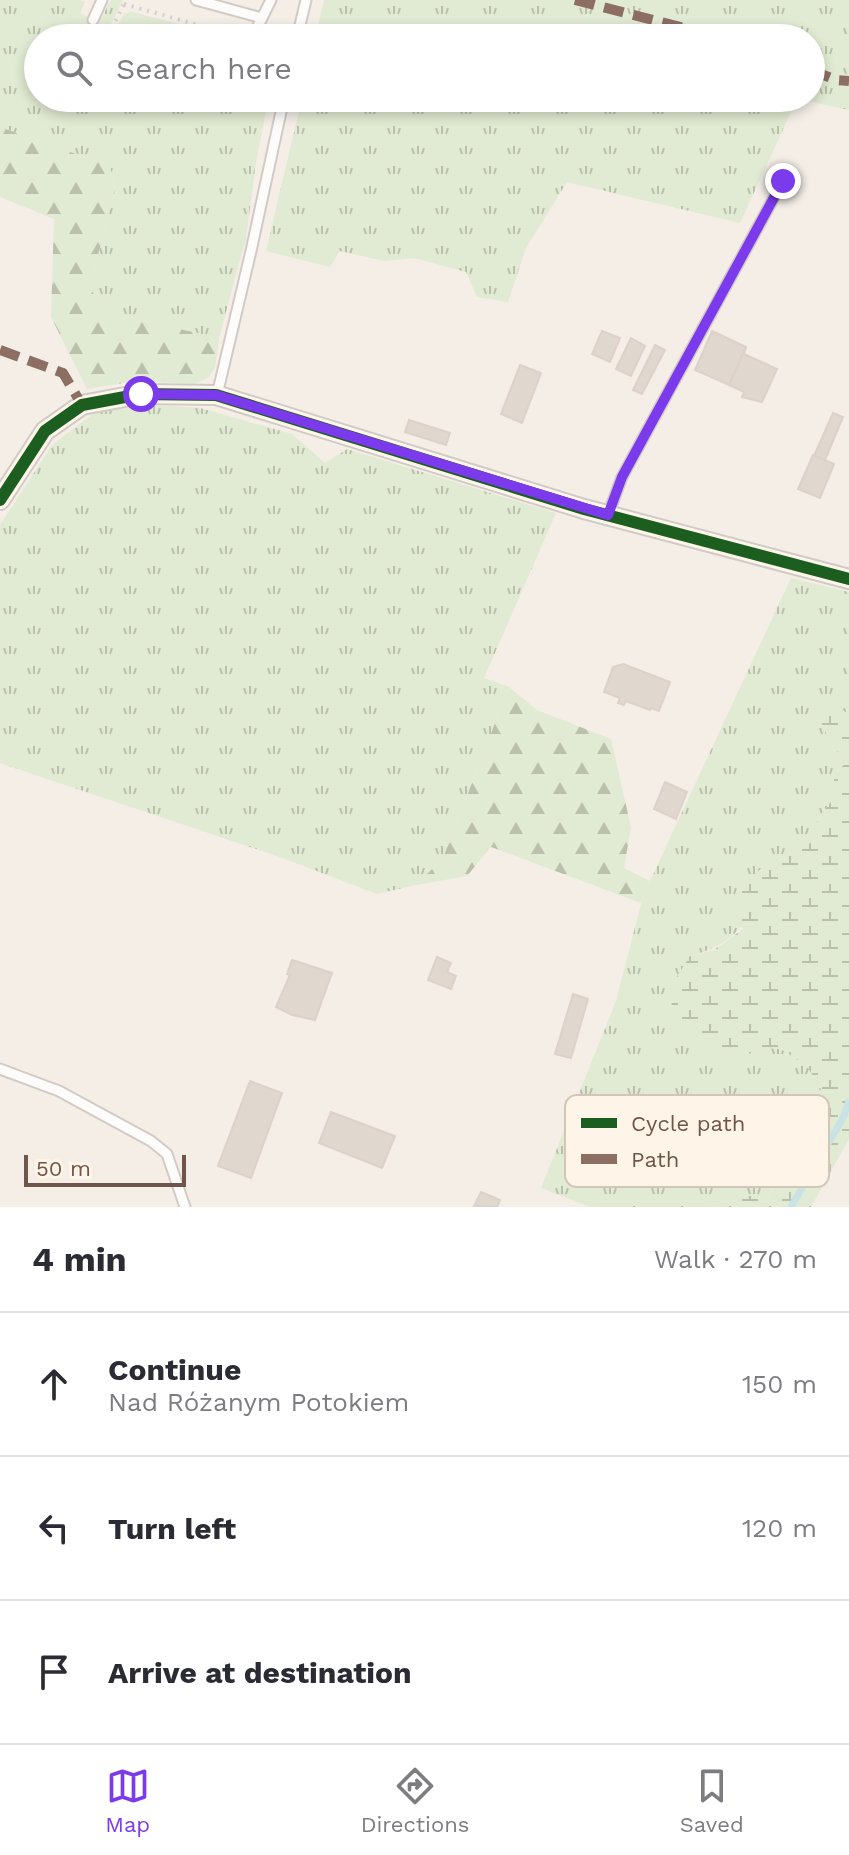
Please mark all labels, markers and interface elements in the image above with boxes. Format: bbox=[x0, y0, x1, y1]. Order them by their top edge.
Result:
search box bbox=[24, 24, 825, 112]
icon: search bbox=[52, 46, 96, 90]
text: Search here bbox=[116, 51, 292, 86]
route end bbox=[765, 163, 801, 199]
route start bbox=[123, 376, 159, 412]
legend bbox=[565, 1095, 829, 1187]
text: Cycle path bbox=[631, 1111, 745, 1136]
text: Path bbox=[631, 1147, 679, 1172]
scale bar bbox=[24, 1151, 186, 1187]
text: 50 m bbox=[36, 1156, 91, 1181]
text: 4 min bbox=[32, 1239, 127, 1279]
text: Walk · 270 m bbox=[654, 1244, 817, 1274]
text: Continue bbox=[108, 1352, 241, 1387]
icon: ahead bbox=[32, 1362, 76, 1406]
text: 150 m bbox=[742, 1369, 817, 1399]
text: Nad Różanym Potokiem bbox=[108, 1387, 409, 1417]
icon: left bbox=[32, 1506, 76, 1550]
text: Turn left bbox=[108, 1511, 236, 1546]
text: 120 m bbox=[742, 1513, 817, 1543]
icon: arrive bbox=[32, 1650, 76, 1694]
text: Arrive at destination bbox=[108, 1655, 412, 1690]
tab: Map bbox=[105, 1764, 150, 1837]
tab: Directions bbox=[361, 1764, 469, 1837]
tab: Saved bbox=[680, 1764, 744, 1837]

